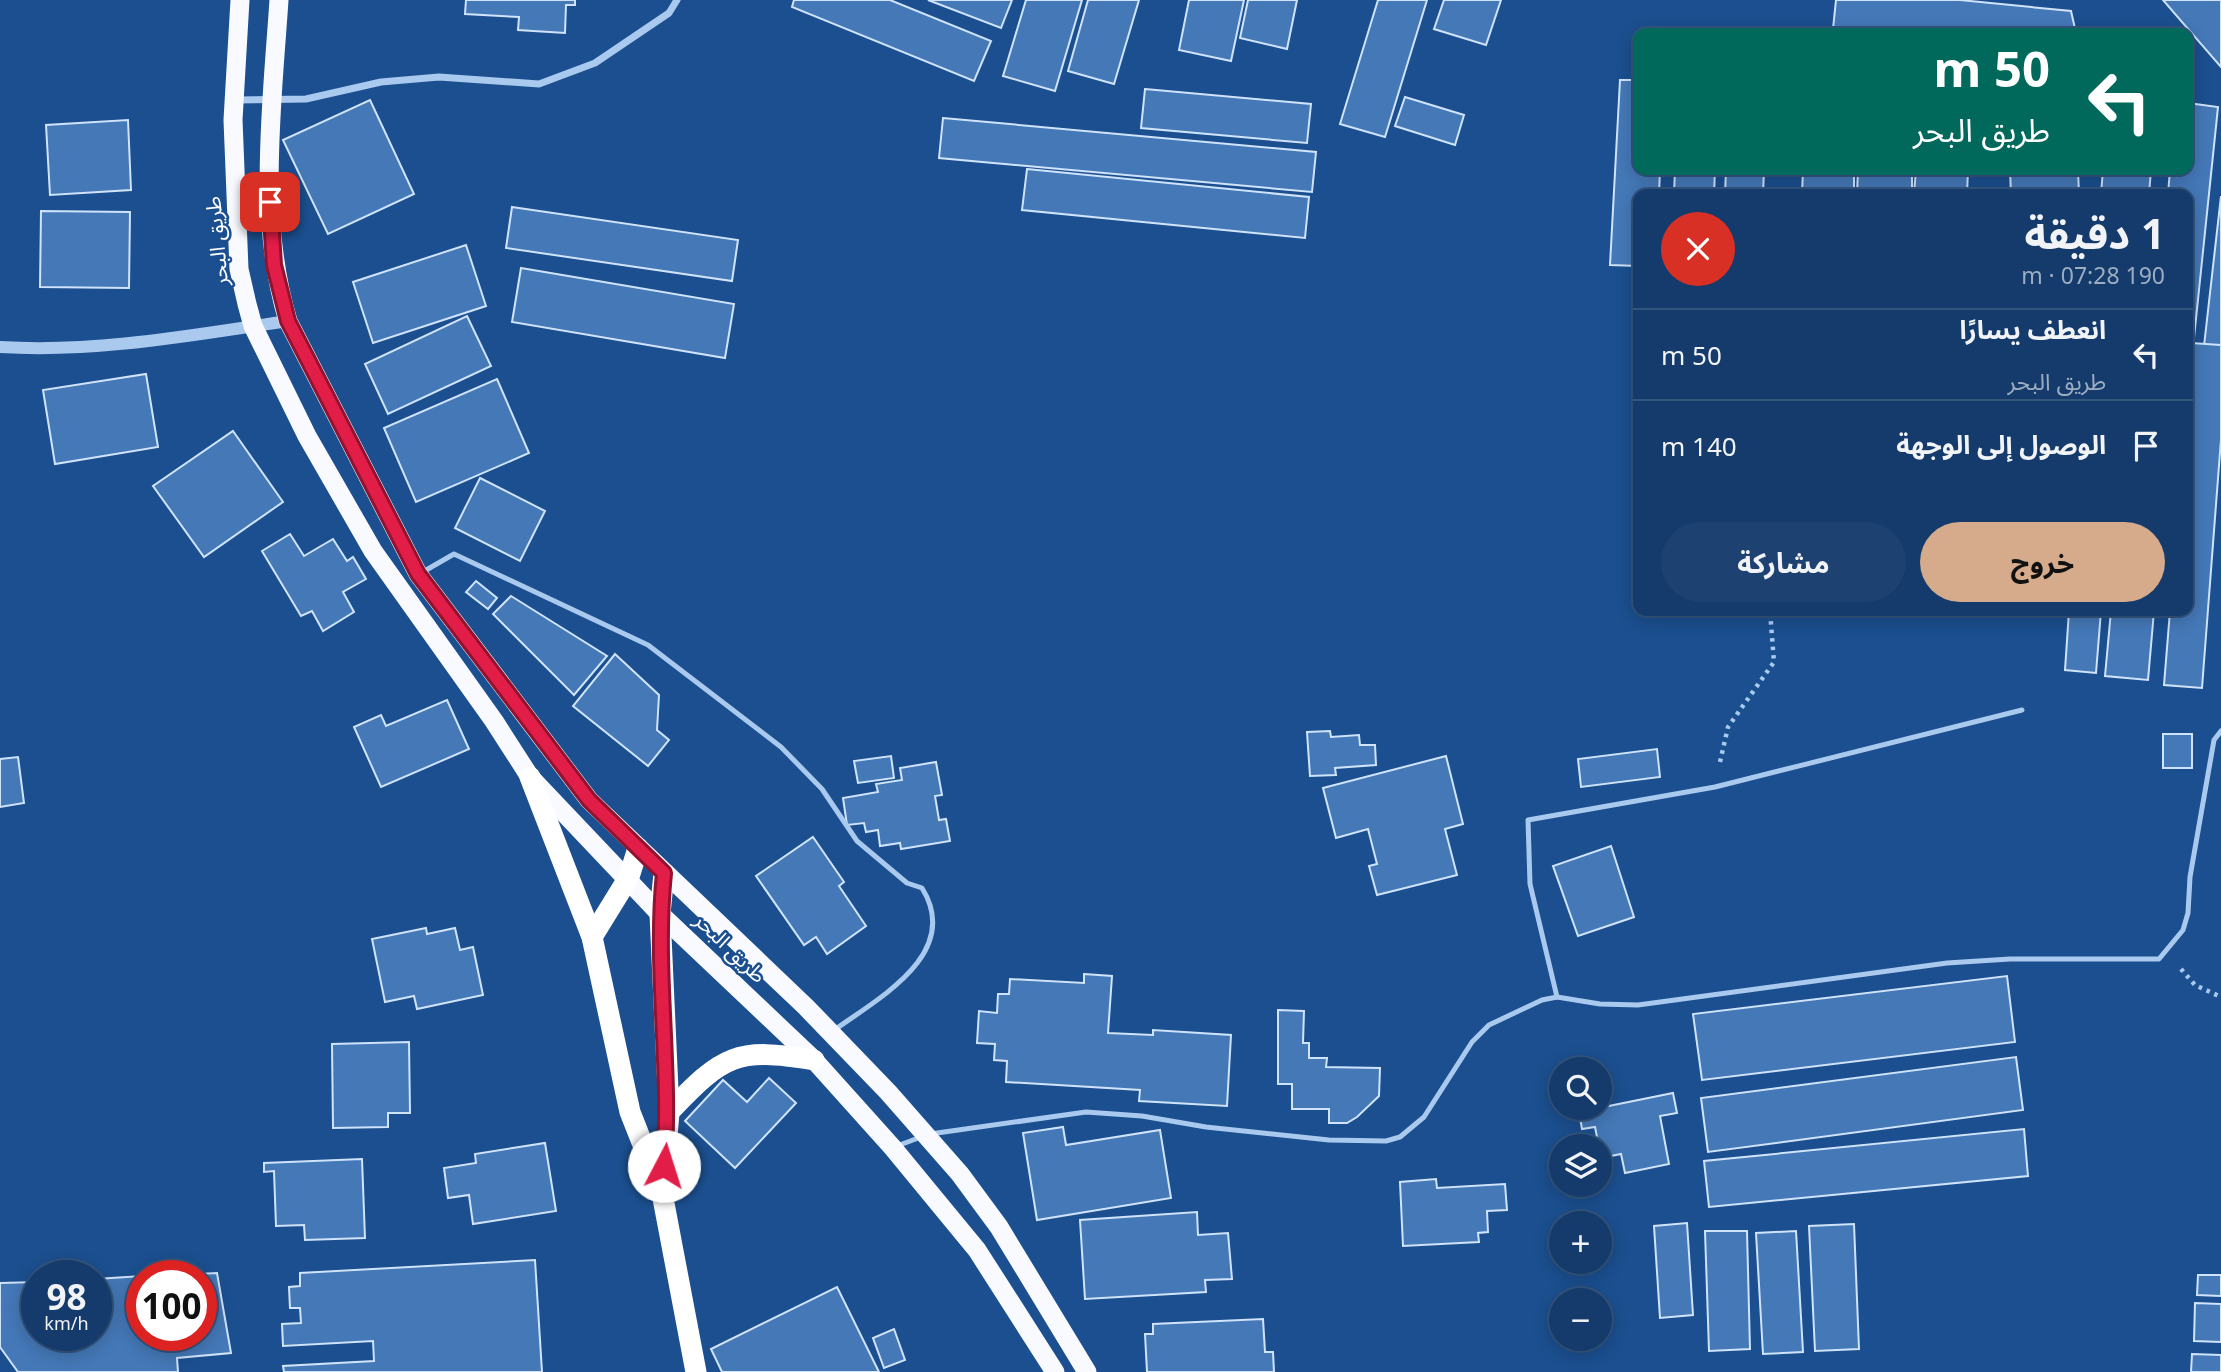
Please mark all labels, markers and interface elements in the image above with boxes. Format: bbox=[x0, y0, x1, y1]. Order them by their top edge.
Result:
text: 50 m bbox=[1933, 35, 2050, 101]
icon: left bbox=[2074, 56, 2165, 147]
text: طريق البحر bbox=[1913, 108, 2050, 151]
pin bbox=[240, 172, 300, 232]
icon: arrive bbox=[251, 183, 289, 221]
street label: طريق البحر bbox=[198, 195, 234, 288]
text: 1 دقيقة bbox=[2024, 204, 2165, 261]
button: close bbox=[1661, 212, 1735, 286]
text: 190 m · 07:28 bbox=[2021, 259, 2165, 291]
text: انعطف يسارًا bbox=[1960, 311, 2106, 347]
icon: left bbox=[2127, 336, 2165, 374]
text: 50 m bbox=[1661, 337, 1722, 373]
text: طريق البحر bbox=[2007, 365, 2106, 397]
text: الوصول إلى الوجهة bbox=[1896, 426, 2106, 462]
icon: arrive bbox=[2127, 427, 2165, 465]
text: 140 m bbox=[1661, 428, 1737, 464]
button: مشاركة bbox=[1661, 522, 1906, 602]
button: خروج bbox=[1920, 522, 2165, 602]
street label: طريق البحر bbox=[688, 905, 773, 989]
map controls bbox=[1549, 1057, 1612, 1351]
button: search bbox=[1549, 1057, 1612, 1120]
position arrow bbox=[627, 1129, 701, 1203]
button: layers bbox=[1549, 1134, 1612, 1197]
button: + bbox=[1549, 1211, 1612, 1274]
speed limit sign: 100 bbox=[126, 1260, 217, 1351]
text: 98 bbox=[46, 1273, 87, 1320]
button: − bbox=[1549, 1288, 1612, 1351]
text: km/h bbox=[44, 1311, 89, 1335]

